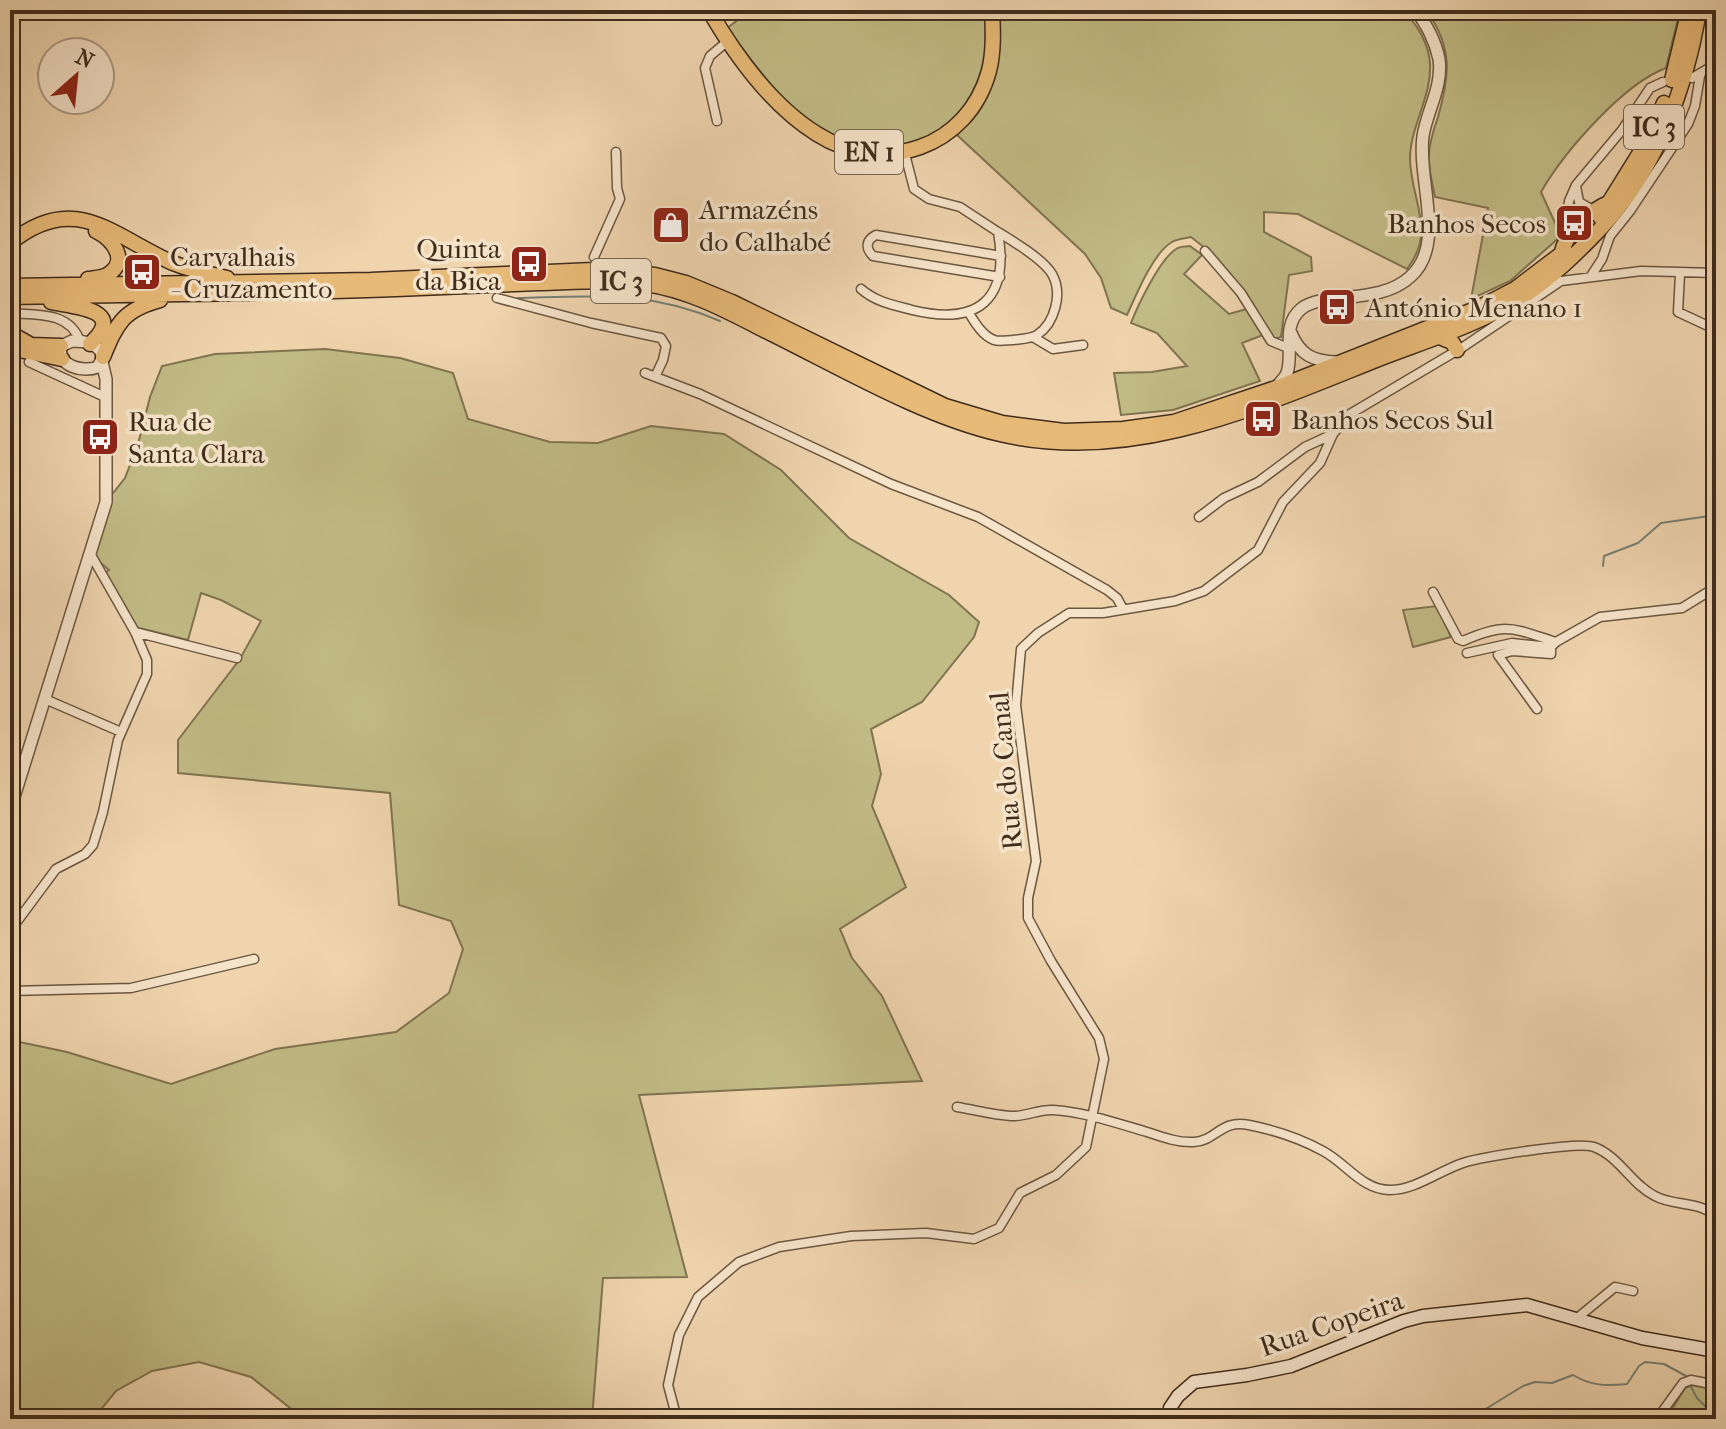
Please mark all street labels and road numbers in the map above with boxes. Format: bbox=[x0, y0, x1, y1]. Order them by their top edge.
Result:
road number: IC 3 bbox=[1624, 105, 1684, 149]
road number: EN 1 bbox=[835, 130, 903, 174]
road number: IC 3 bbox=[591, 259, 651, 303]
street label: Rua do Canal bbox=[982, 690, 1029, 852]
street label: Rua Copeira bbox=[1255, 1283, 1408, 1363]

